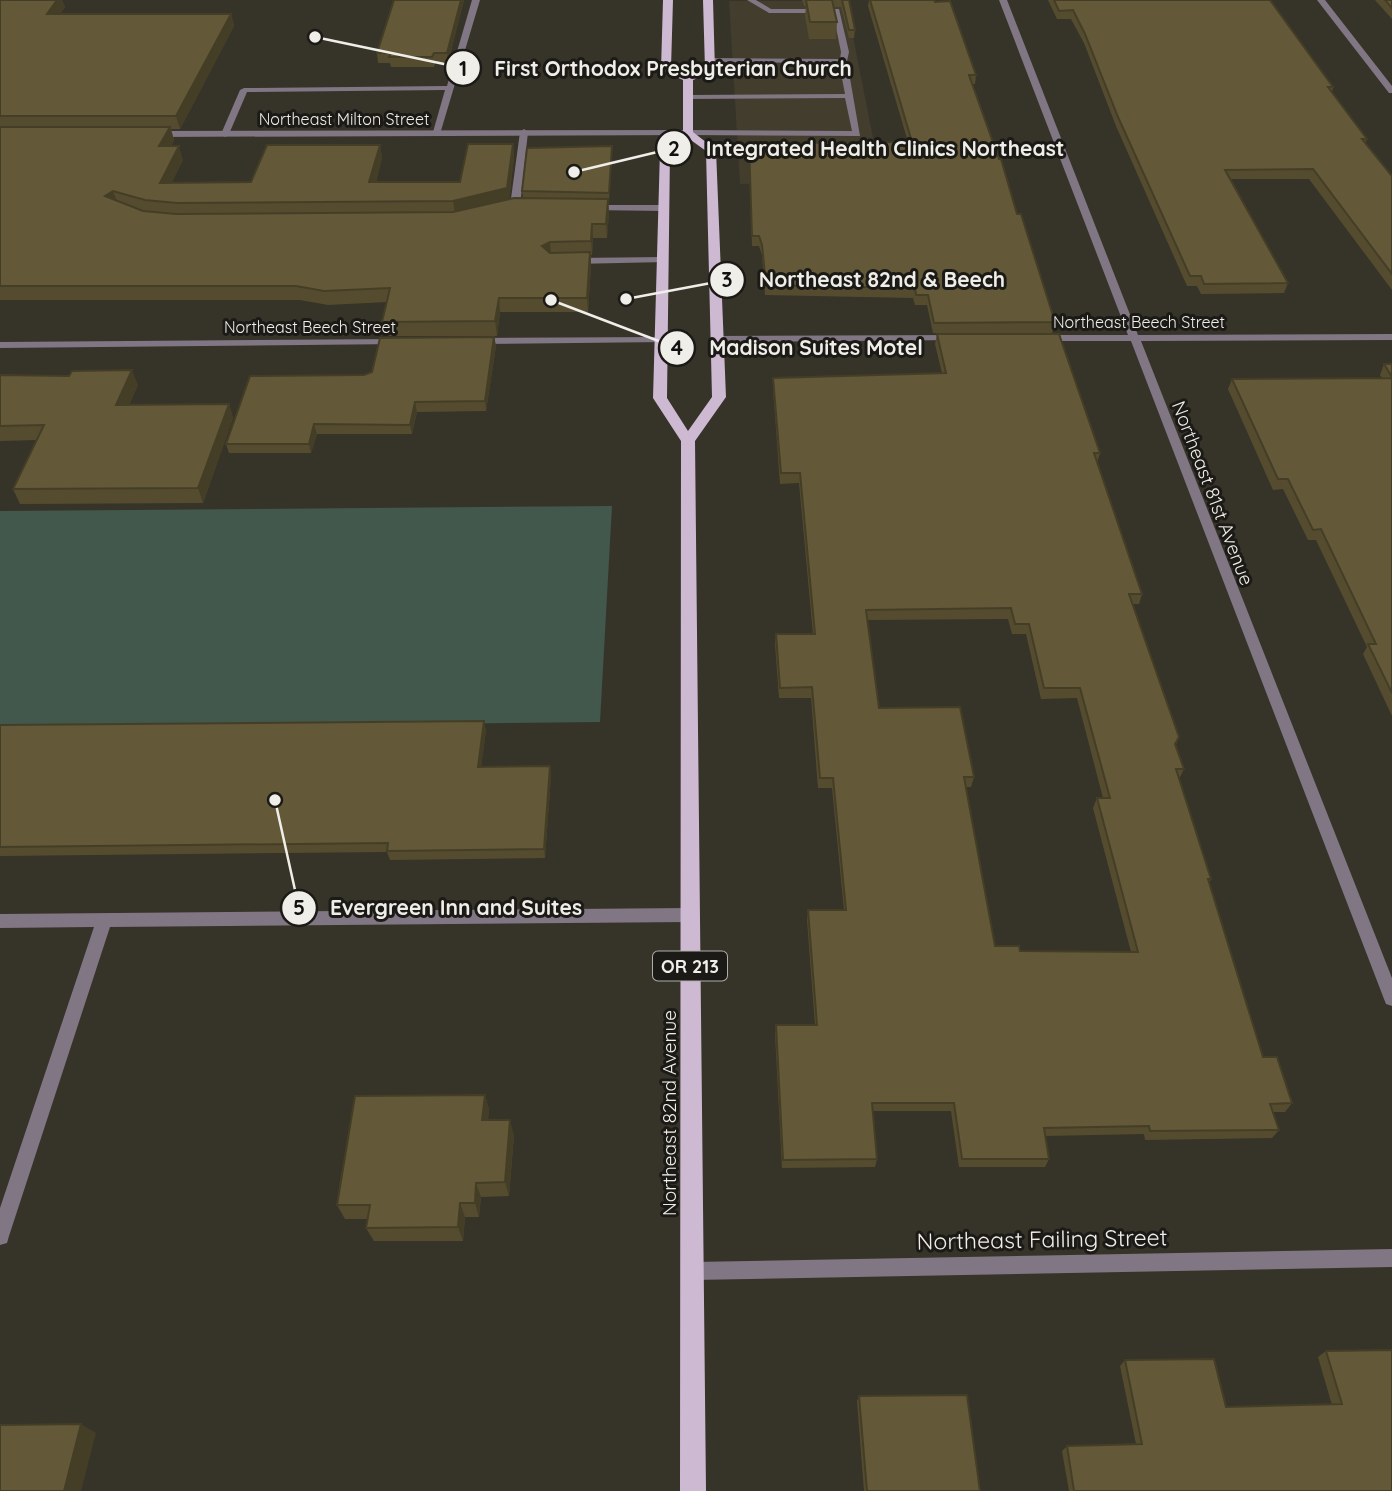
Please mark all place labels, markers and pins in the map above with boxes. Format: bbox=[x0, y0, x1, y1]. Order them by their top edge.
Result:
callout: First Orthodox Presbyterian Church bbox=[446, 47, 866, 89]
callout: Integrated Health Clinics Northeast bbox=[657, 127, 1079, 169]
callout: Northeast 82nd & Beech bbox=[710, 259, 1019, 301]
callout: Madison Suites Motel bbox=[660, 327, 936, 369]
callout: Evergreen Inn and Suites bbox=[281, 887, 596, 929]

